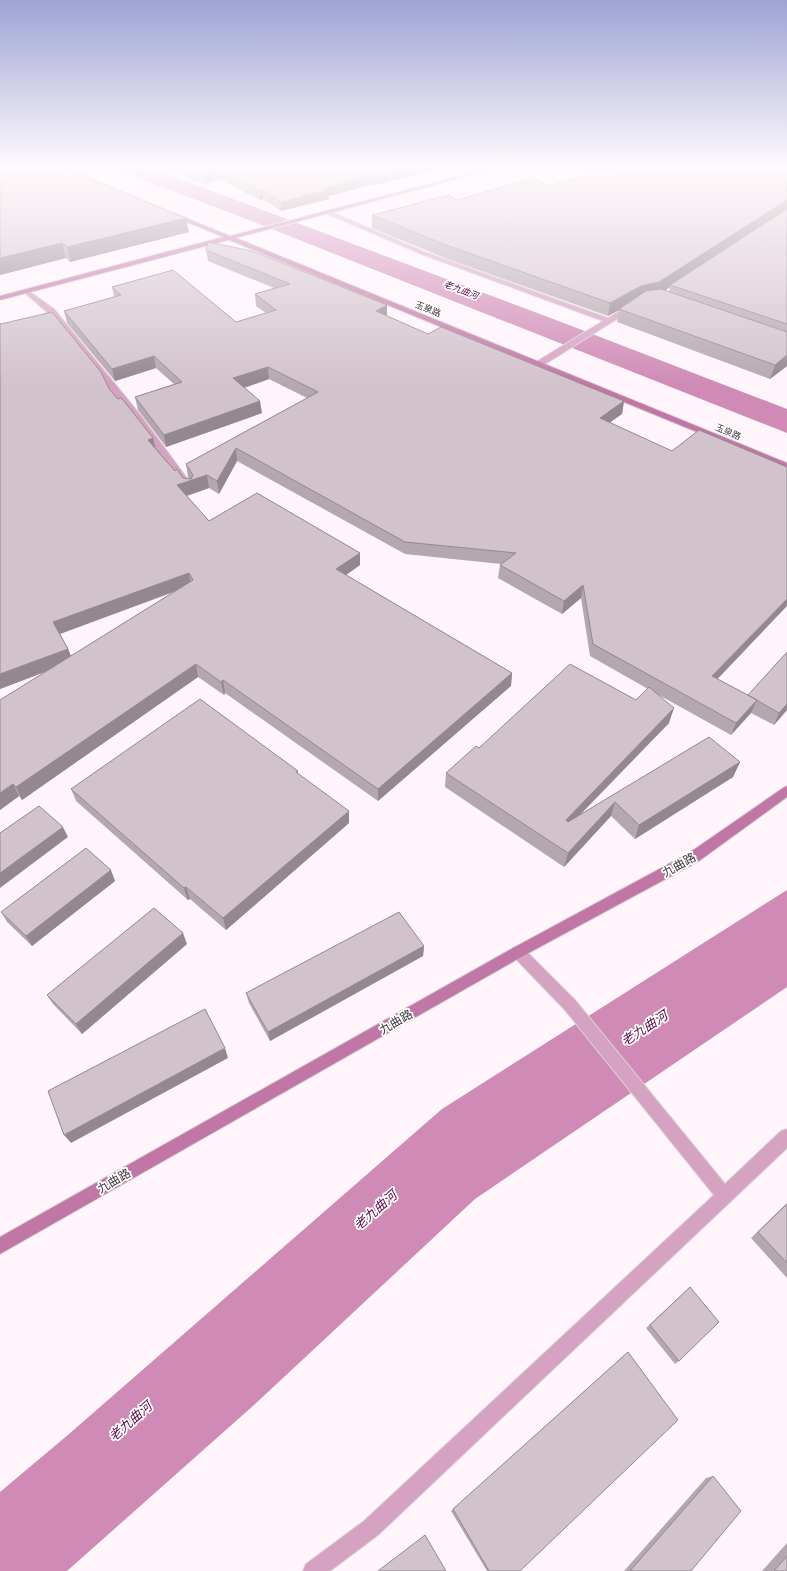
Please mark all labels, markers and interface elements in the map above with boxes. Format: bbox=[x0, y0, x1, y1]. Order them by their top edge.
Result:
water label: 老九曲河 bbox=[442, 277, 482, 303]
street label: 玉泉路 bbox=[413, 297, 443, 320]
street label: 玉泉路 bbox=[713, 420, 743, 443]
street label: 九曲路 bbox=[659, 848, 699, 881]
street label: 九曲路 bbox=[376, 1005, 416, 1038]
water label: 老九曲河 bbox=[617, 1005, 673, 1050]
street label: 九曲路 bbox=[94, 1164, 134, 1197]
water label: 老九曲河 bbox=[349, 1184, 403, 1234]
water label: 老九曲河 bbox=[104, 1395, 158, 1445]

